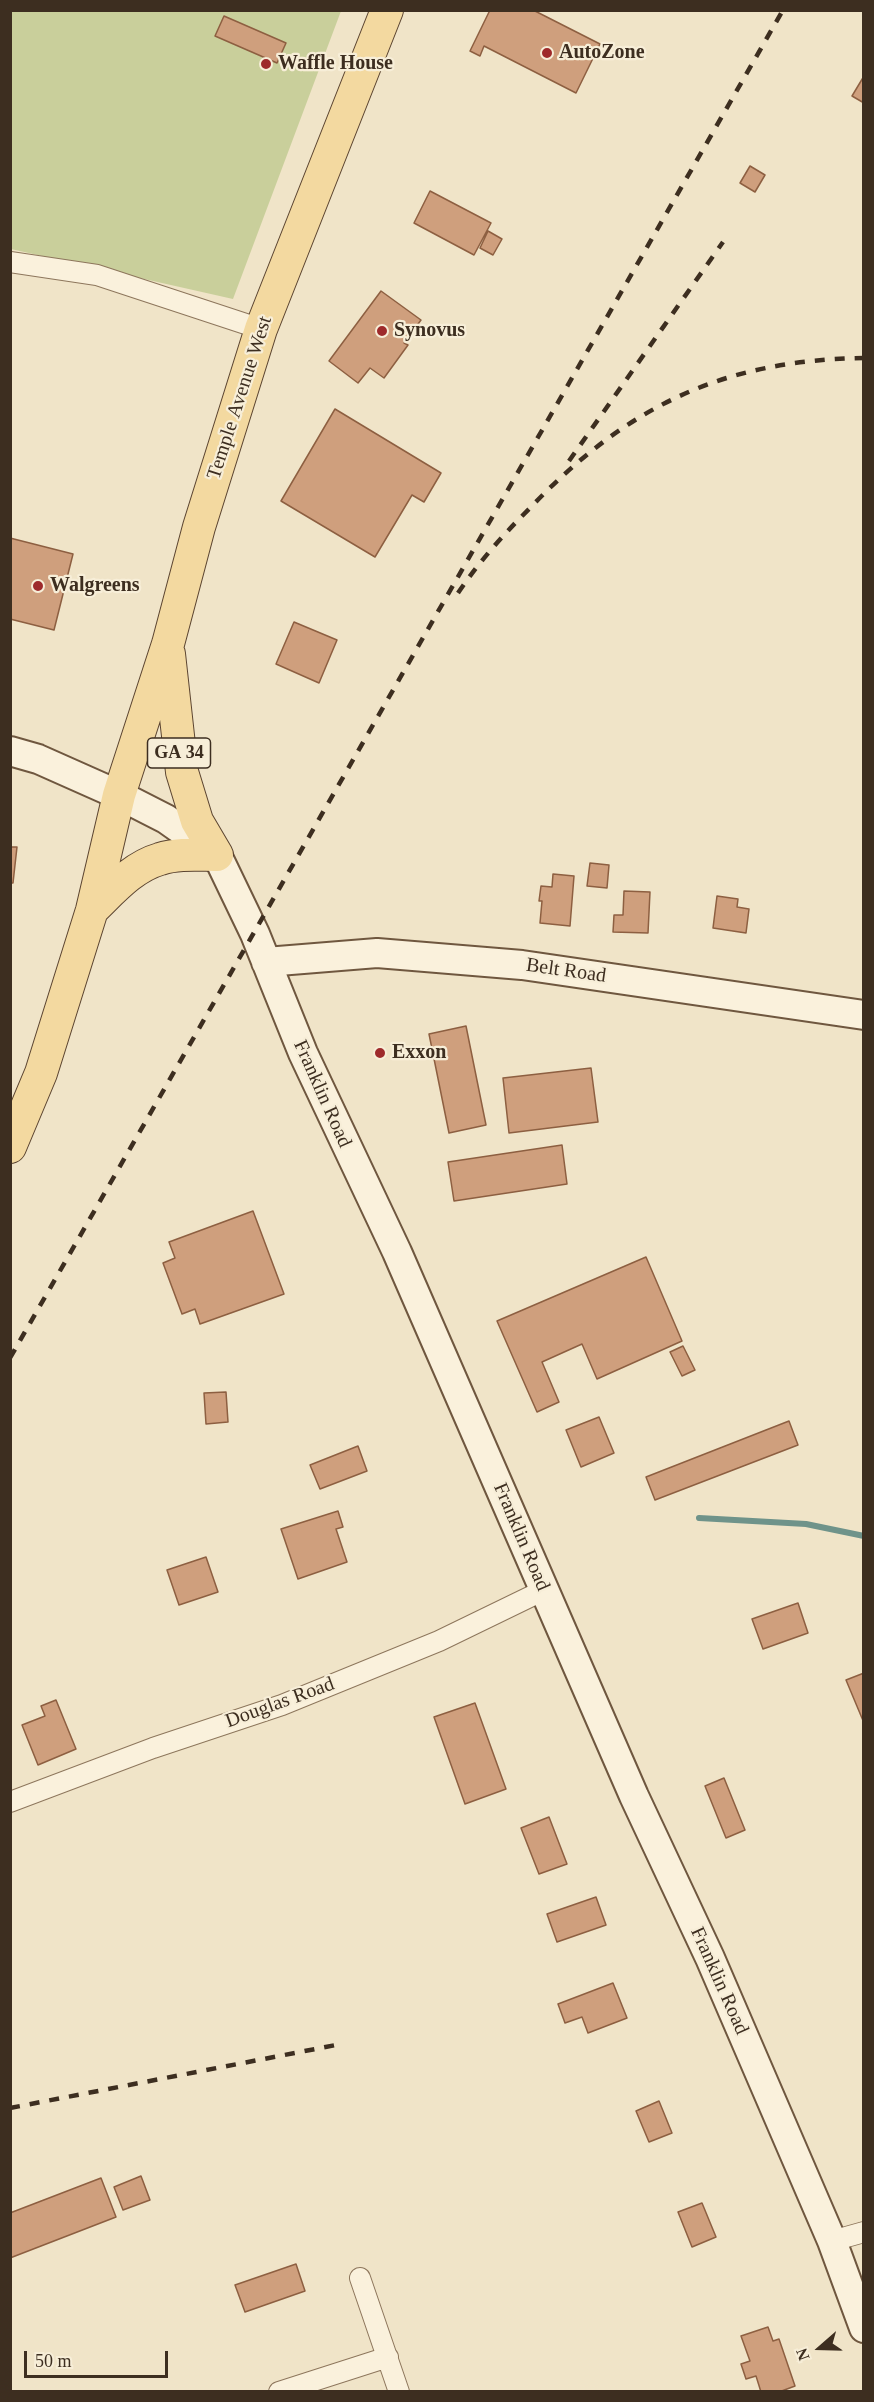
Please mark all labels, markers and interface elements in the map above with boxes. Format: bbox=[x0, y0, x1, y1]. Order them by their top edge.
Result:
place label: AutoZone bbox=[559, 41, 645, 65]
marker: AutoZone bbox=[540, 46, 554, 60]
place label: Waffle House bbox=[278, 52, 393, 76]
marker: Waffle House bbox=[259, 57, 273, 71]
street label: Temple Avenue West bbox=[202, 314, 278, 482]
place label: Synovus bbox=[394, 319, 465, 343]
marker: Synovus bbox=[375, 324, 389, 338]
place label: Walgreens bbox=[50, 574, 140, 598]
marker: Walgreens bbox=[31, 579, 45, 593]
road number: GA 34 bbox=[148, 738, 210, 768]
street label: Belt Road bbox=[524, 954, 608, 988]
street label: Franklin Road bbox=[288, 1037, 356, 1151]
place label: Exxon bbox=[392, 1041, 446, 1065]
marker: Exxon bbox=[373, 1046, 387, 1060]
street label: Franklin Road bbox=[487, 1479, 555, 1595]
street label: Douglas Road bbox=[222, 1672, 338, 1734]
street label: Franklin Road bbox=[685, 1924, 753, 2038]
north arrow bbox=[790, 2318, 850, 2378]
scale bar bbox=[27, 2339, 171, 2377]
text: N bbox=[793, 2346, 813, 2363]
text: 50 m bbox=[35, 2351, 72, 2371]

